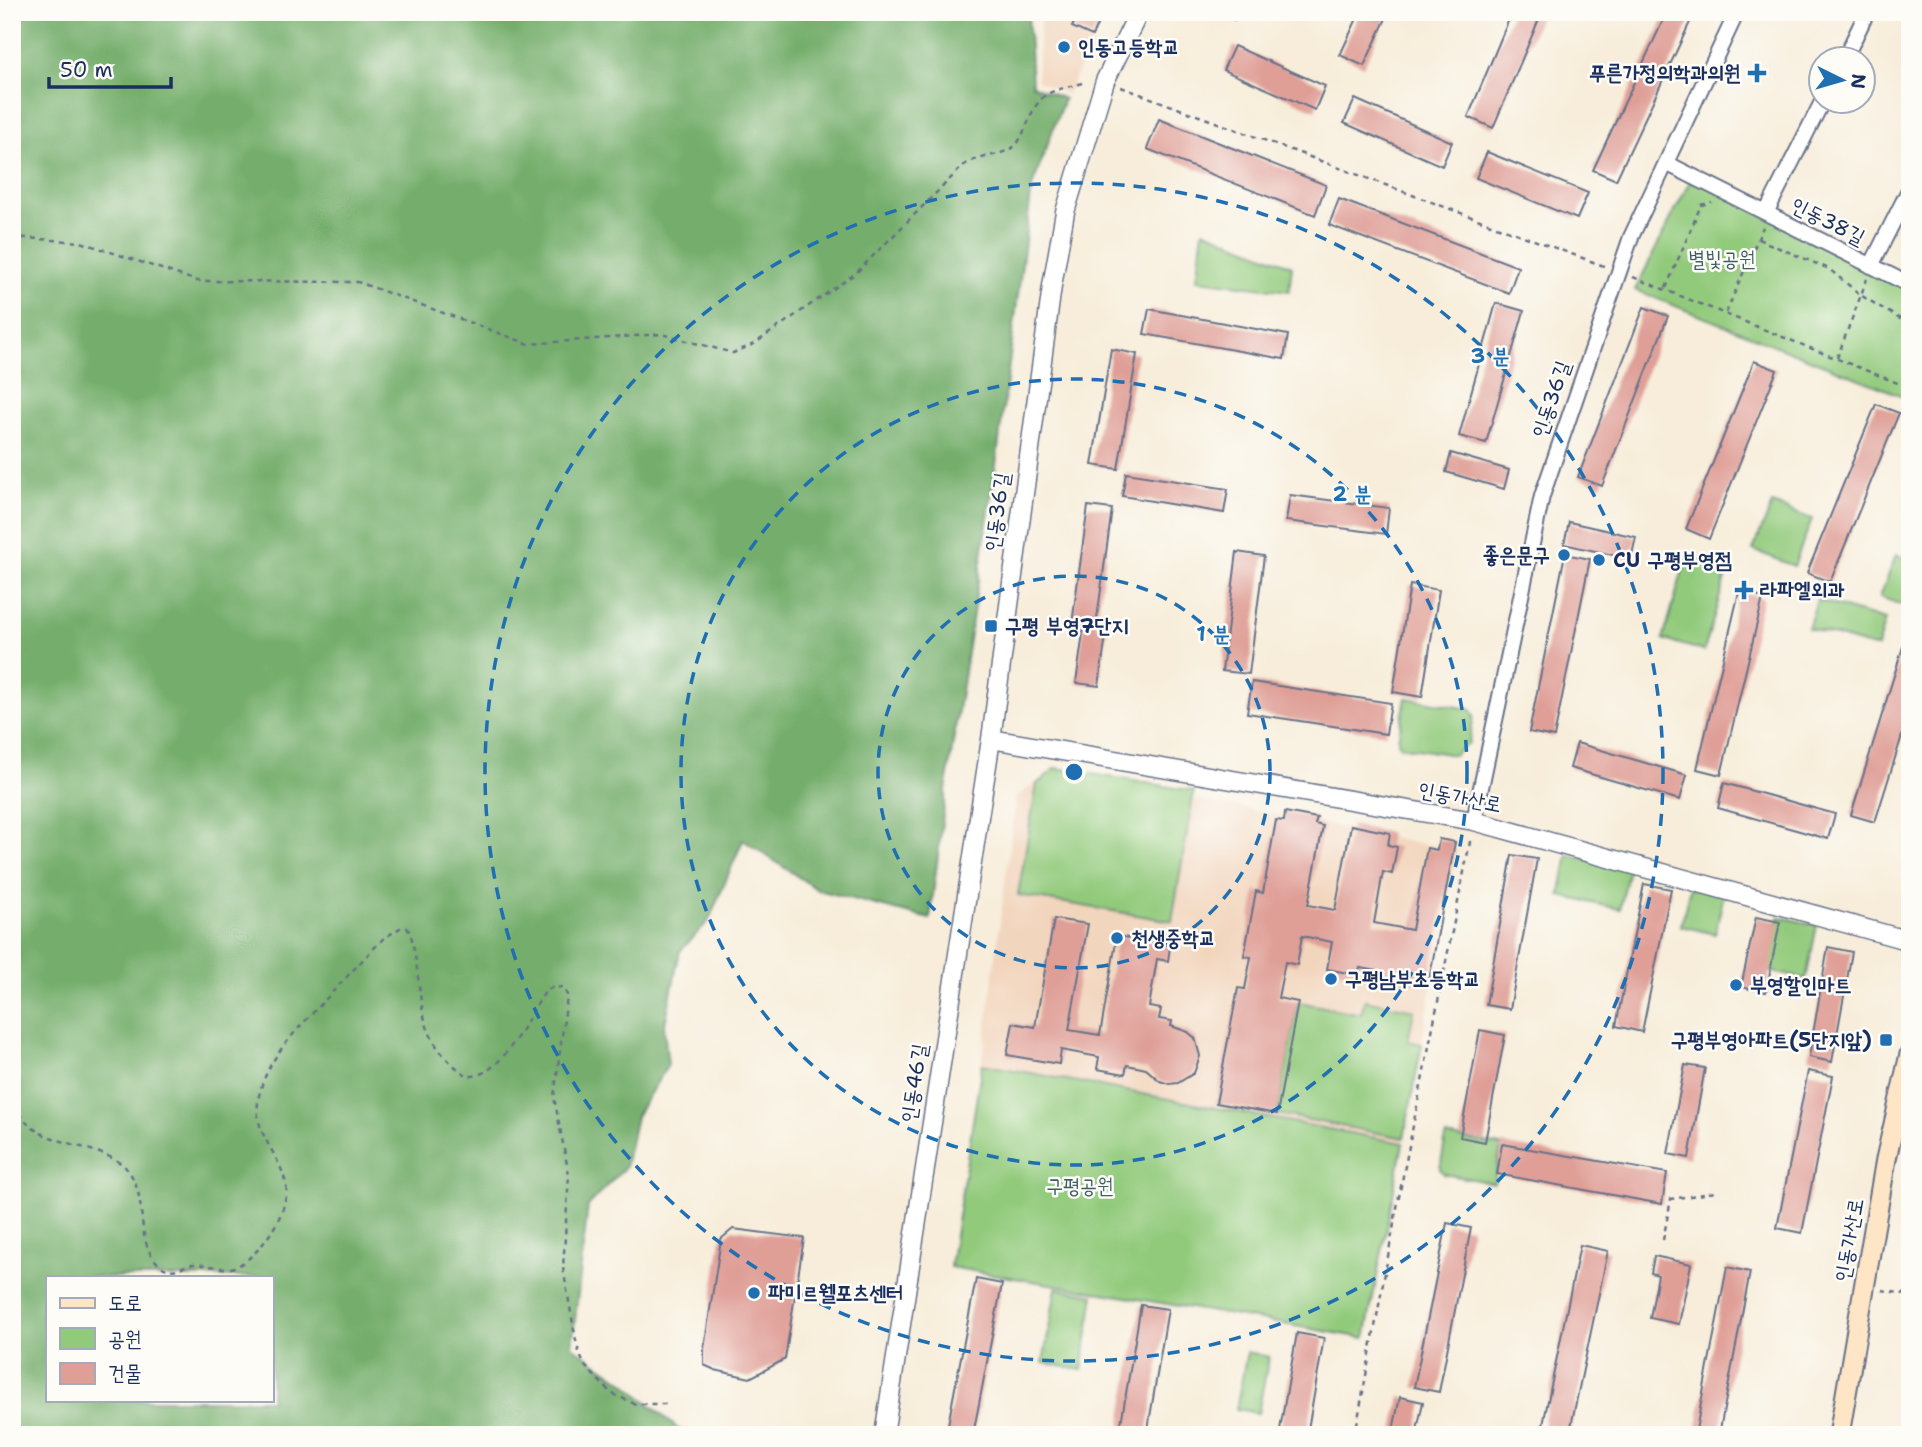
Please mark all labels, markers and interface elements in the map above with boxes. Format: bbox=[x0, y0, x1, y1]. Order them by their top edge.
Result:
place label: 인동고등학교 bbox=[1078, 33, 1179, 61]
marker: 인동고등학교 bbox=[1056, 39, 1072, 55]
scale bar bbox=[49, 46, 172, 90]
north arrow bbox=[1806, 46, 1876, 116]
text: 50 m bbox=[60, 56, 113, 84]
place label: 푸른가정의학과의원 bbox=[1589, 59, 1741, 87]
marker: 푸른가정의학과의원 bbox=[1747, 63, 1767, 83]
text: N bbox=[1845, 73, 1872, 90]
street label: 인동38길 bbox=[1786, 190, 1870, 252]
park label: 별빛공원 bbox=[1688, 245, 1756, 273]
text: 3 분 bbox=[1471, 342, 1510, 370]
street label: 인동36길 bbox=[1525, 357, 1577, 441]
street label: 인동36길 bbox=[978, 471, 1016, 553]
text: 2 분 bbox=[1333, 480, 1372, 508]
place label: 좋은문구 bbox=[1482, 541, 1550, 569]
place label: CU 구평부영점 bbox=[1613, 546, 1732, 574]
marker: 좋은문구 bbox=[1556, 547, 1572, 563]
marker: CU 구평부영점 bbox=[1591, 552, 1607, 568]
place label: 라파엘외과 bbox=[1760, 576, 1845, 604]
marker: 라파엘외과 bbox=[1734, 580, 1754, 600]
place label: 구평 부영7단지 bbox=[1005, 612, 1128, 640]
marker: 구평 부영7단지 bbox=[983, 618, 999, 634]
text: 1 분 bbox=[1196, 620, 1230, 648]
centre of rings bbox=[1062, 760, 1086, 784]
street label: 인동가산로 bbox=[1416, 775, 1504, 819]
place label: 천생중학교 bbox=[1131, 924, 1216, 952]
marker: 천생중학교 bbox=[1109, 930, 1125, 946]
place label: 구평남부초등학교 bbox=[1345, 965, 1480, 993]
marker: 구평남부초등학교 bbox=[1323, 971, 1339, 987]
place label: 부영할인마트 bbox=[1750, 971, 1851, 999]
marker: 부영할인마트 bbox=[1728, 977, 1744, 993]
place label: 구평부영아파트(5단지앞) bbox=[1671, 1026, 1872, 1054]
marker: 구평부영아파트(5단지앞) bbox=[1878, 1032, 1894, 1048]
street label: 인동46길 bbox=[894, 1041, 934, 1125]
park label: 구평공원 bbox=[1046, 1172, 1114, 1200]
street label: 인동가산로 bbox=[1828, 1196, 1870, 1284]
legend bbox=[46, 1276, 273, 1402]
place label: 파미르웰포츠센터 bbox=[768, 1279, 903, 1307]
marker: 파미르웰포츠센터 bbox=[746, 1285, 762, 1301]
text: 도로 bbox=[108, 1289, 142, 1317]
text: 공원 bbox=[108, 1325, 142, 1353]
text: 건물 bbox=[108, 1359, 142, 1387]

